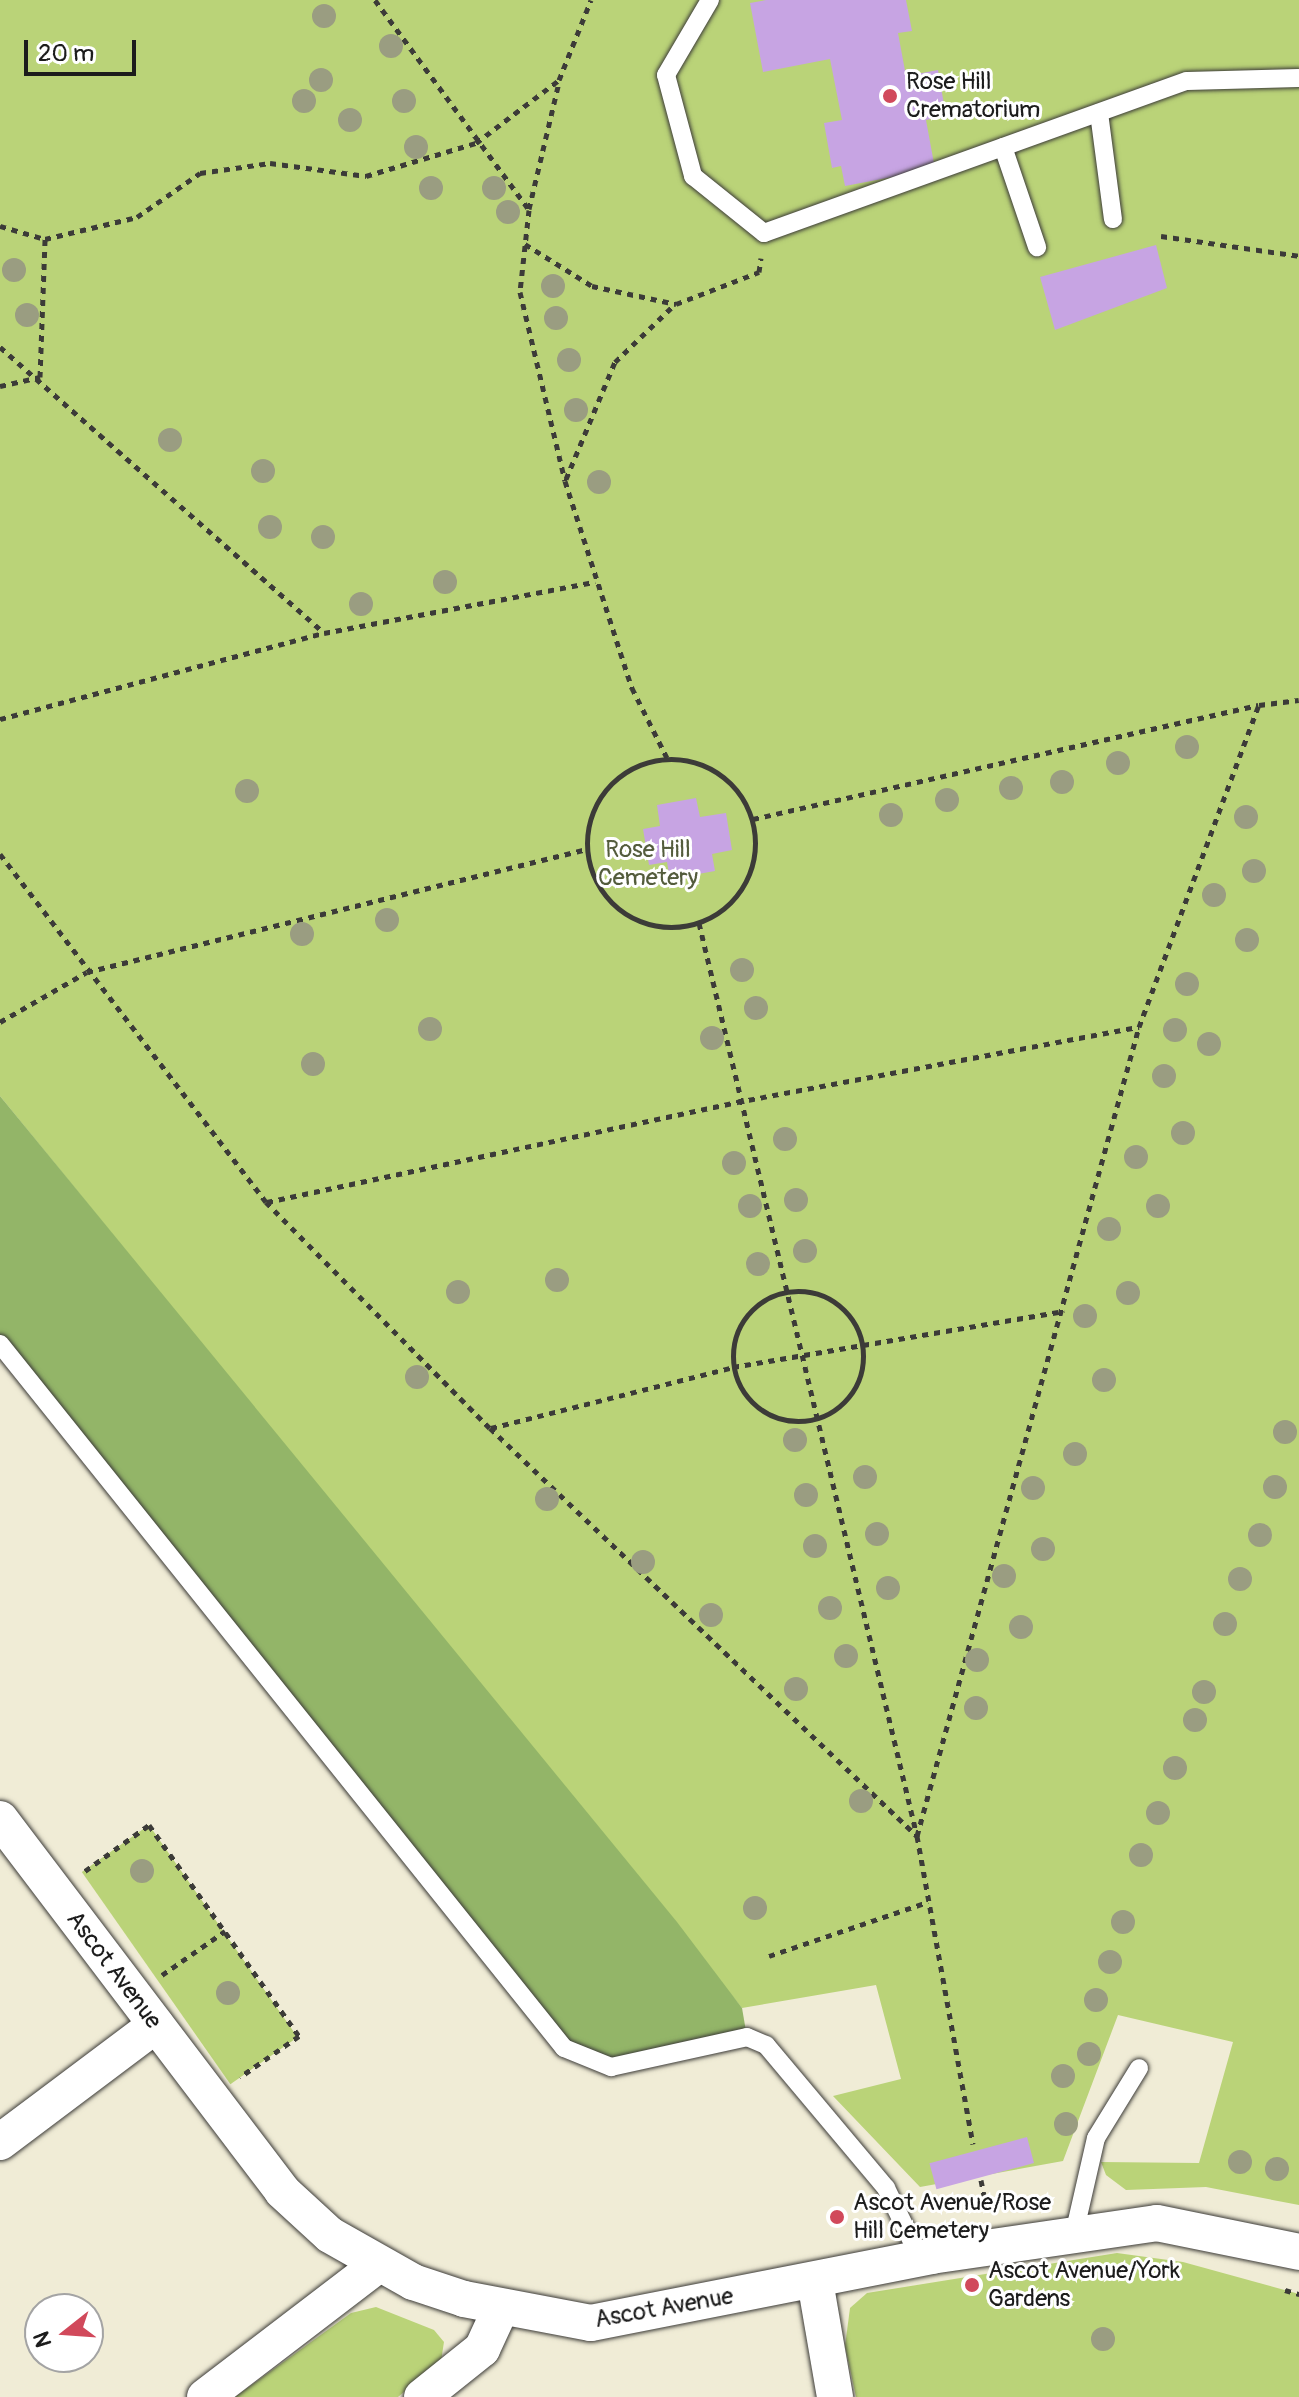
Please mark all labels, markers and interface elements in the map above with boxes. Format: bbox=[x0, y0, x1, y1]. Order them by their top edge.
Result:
scale bar bbox=[28, 24, 140, 74]
text: 20 m bbox=[38, 39, 94, 68]
place label: Rose Hill Crematorium bbox=[906, 68, 1040, 124]
marker: Rose Hill Crematorium bbox=[881, 87, 899, 105]
park label: Rose Hill Cemetery bbox=[598, 836, 698, 892]
street label: Ascot Avenue bbox=[60, 1905, 168, 2035]
place label: Ascot Avenue/Rose Hill Cemetery bbox=[853, 2189, 1051, 2245]
marker: Ascot Avenue/Rose Hill Cemetery bbox=[828, 2208, 846, 2226]
place label: Ascot Avenue/York Gardens bbox=[988, 2257, 1180, 2313]
marker: Ascot Avenue/York Gardens bbox=[963, 2276, 981, 2294]
street label: Ascot Avenue bbox=[593, 2282, 735, 2334]
north arrow bbox=[24, 2293, 104, 2373]
text: N bbox=[27, 2328, 59, 2351]

